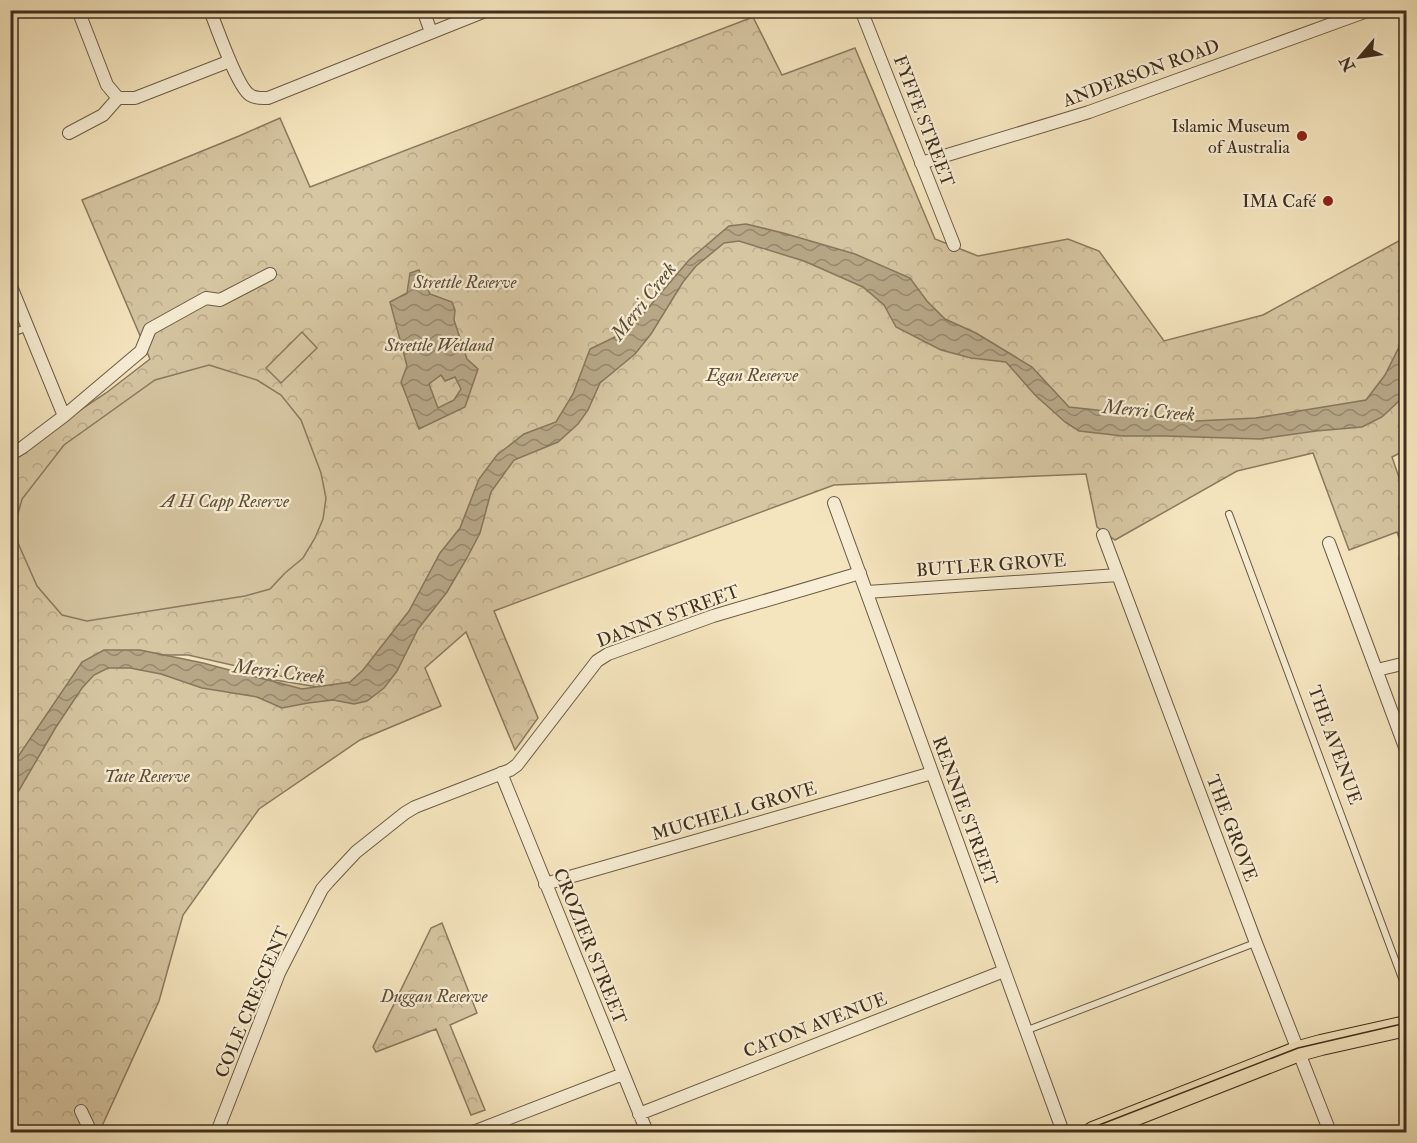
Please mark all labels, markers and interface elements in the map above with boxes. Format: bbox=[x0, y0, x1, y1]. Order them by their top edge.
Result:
north arrow bbox=[1330, 27, 1390, 87]
street label: ANDERSON ROAD bbox=[1059, 34, 1223, 113]
street label: FYFFE STREET bbox=[888, 52, 959, 191]
text: N bbox=[1335, 52, 1360, 76]
place label: Islamic Museum of Australia bbox=[1171, 115, 1291, 159]
marker: Islamic Museum of Australia bbox=[1295, 129, 1309, 143]
place label: IMA Café bbox=[1242, 190, 1316, 213]
marker: IMA Café bbox=[1321, 194, 1335, 208]
water label: Merri Creek bbox=[604, 257, 682, 346]
park label: Strettle Reserve bbox=[413, 271, 517, 294]
park label: Strettle Wetland bbox=[384, 334, 495, 357]
park label: Egan Reserve bbox=[705, 364, 799, 387]
water label: Merri Creek bbox=[1101, 394, 1196, 427]
park label: A H Capp Reserve bbox=[159, 490, 290, 513]
street label: BUTLER GROVE bbox=[915, 549, 1067, 582]
street label: DANNY STREET bbox=[594, 580, 743, 653]
water label: Merri Creek bbox=[230, 653, 326, 690]
street label: THE AVENUE bbox=[1302, 682, 1367, 808]
street label: RENNIE STREET bbox=[927, 733, 1003, 890]
park label: Tate Reserve bbox=[104, 765, 191, 788]
street label: THE GROVE bbox=[1201, 772, 1262, 885]
street label: MUCHELL GROVE bbox=[649, 777, 819, 846]
street label: CROZIER STREET bbox=[548, 865, 632, 1028]
street label: COLE CRESCENT bbox=[210, 922, 295, 1081]
park label: Duggan Reserve bbox=[380, 985, 488, 1008]
street label: CATON AVENUE bbox=[740, 988, 890, 1063]

